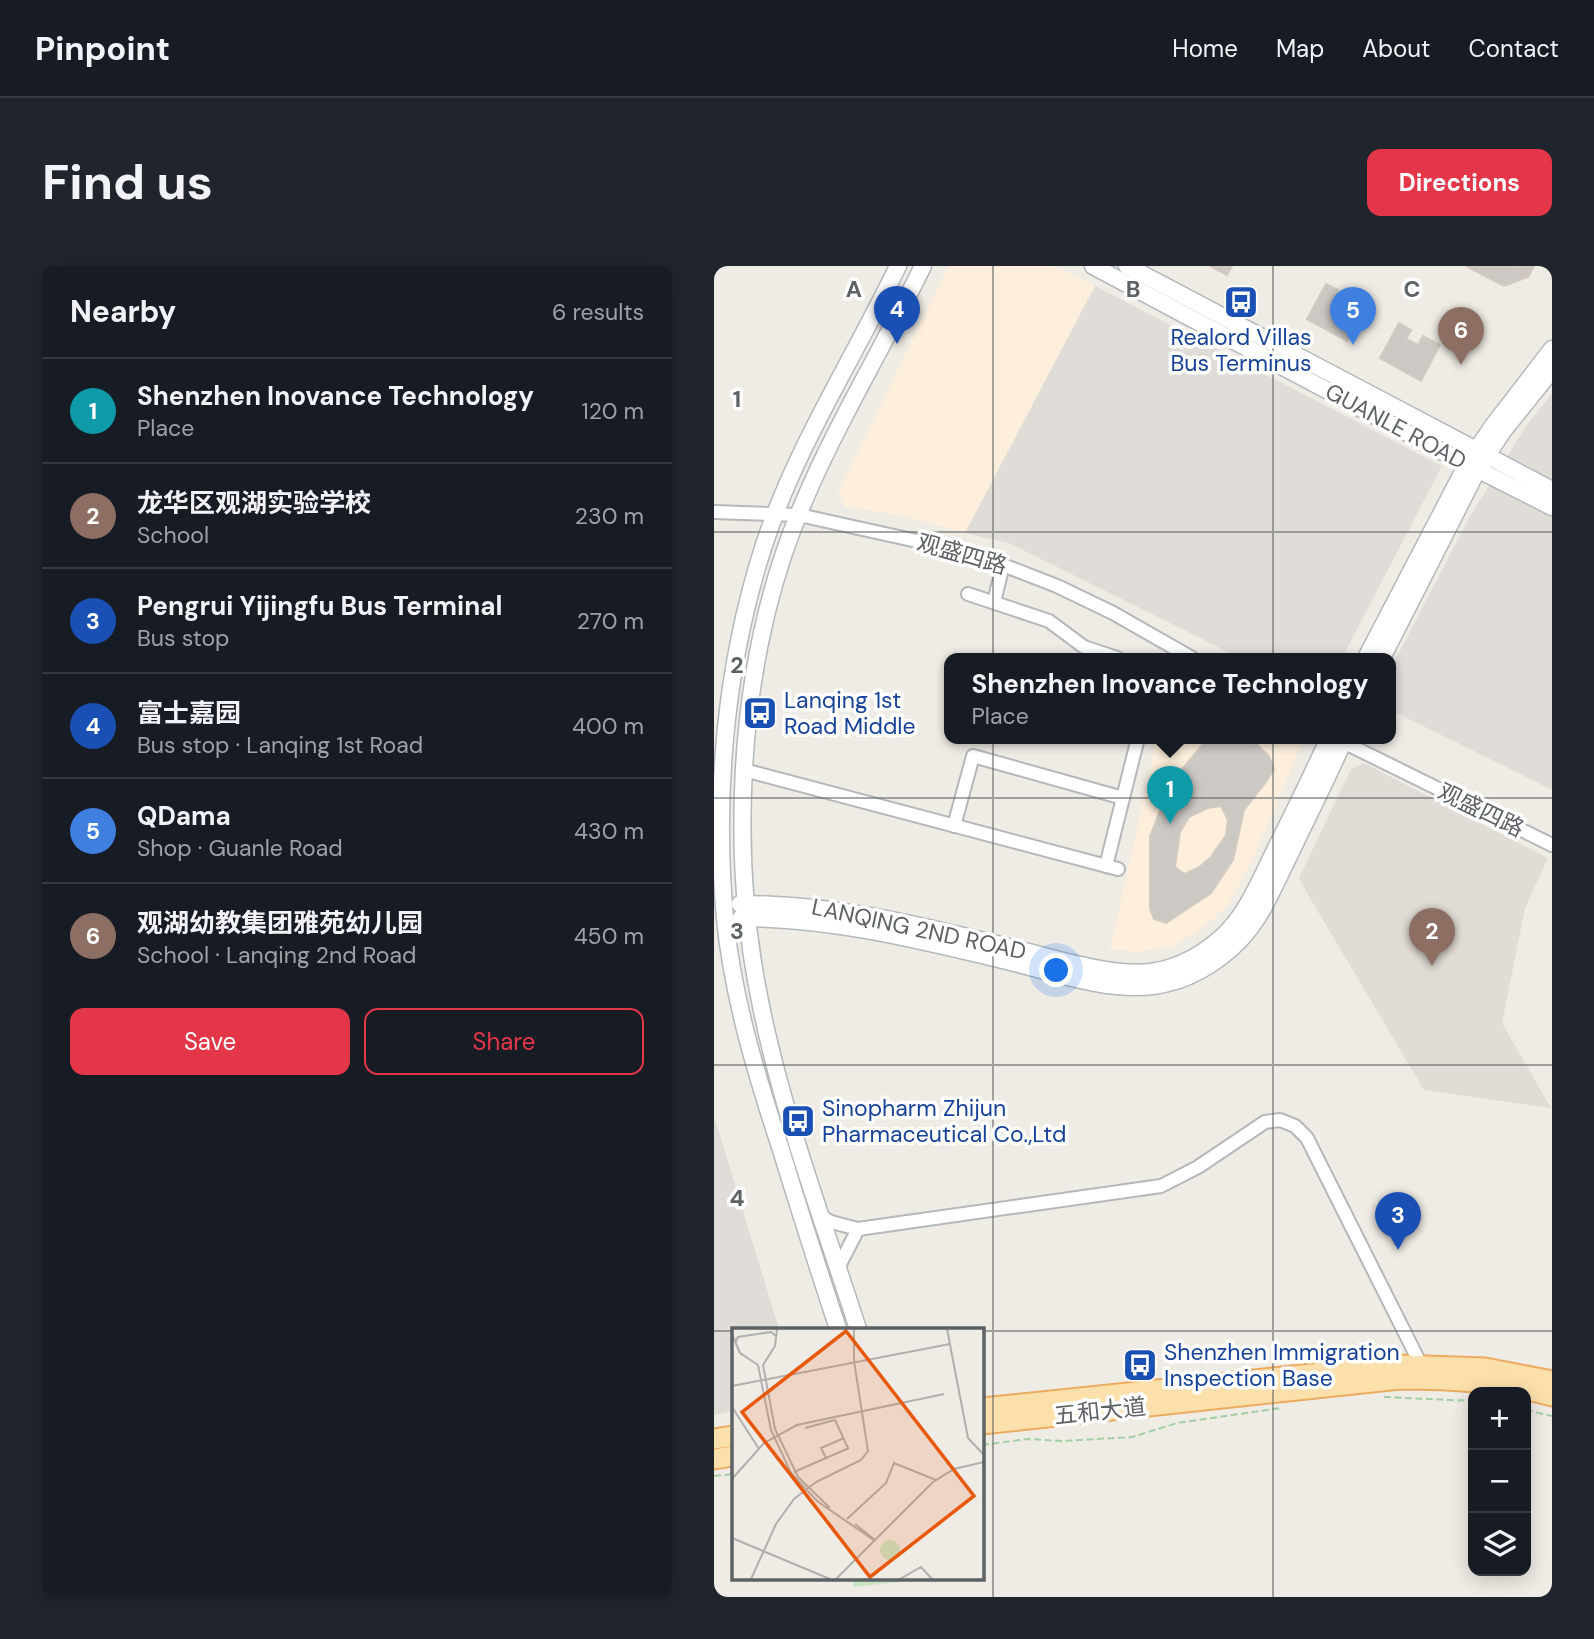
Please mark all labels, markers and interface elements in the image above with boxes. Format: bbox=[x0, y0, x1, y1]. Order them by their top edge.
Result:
text: Pinpoint bbox=[35, 27, 170, 70]
text: Home bbox=[1172, 33, 1238, 64]
text: Map bbox=[1276, 33, 1324, 64]
text: About bbox=[1362, 33, 1431, 64]
text: Contact bbox=[1469, 33, 1559, 64]
button: Directions bbox=[1367, 149, 1552, 216]
text: Find us bbox=[42, 150, 213, 214]
text: A bbox=[846, 274, 862, 304]
text: B bbox=[1126, 274, 1140, 304]
text: C bbox=[1404, 274, 1420, 304]
bus stop icon: Realord Villas Bus Terminus bbox=[1222, 283, 1260, 321]
pin: 4 bbox=[874, 286, 920, 344]
pin: 5 bbox=[1330, 287, 1376, 345]
text: Nearby bbox=[70, 292, 176, 331]
text: 6 results bbox=[552, 297, 644, 327]
pin: 6 bbox=[1438, 307, 1484, 365]
place label: Realord Villas Bus Terminus bbox=[1170, 322, 1312, 378]
street label: GUANLE ROAD bbox=[1320, 376, 1472, 476]
text: Shenzhen Inovance Technology bbox=[137, 379, 534, 413]
text: 1 bbox=[733, 384, 741, 414]
text: 1 bbox=[89, 396, 97, 426]
text: 120 m bbox=[581, 396, 644, 426]
text: Place bbox=[137, 413, 194, 443]
text: 龙华区观湖实验学校 bbox=[137, 486, 371, 520]
text: 2 bbox=[86, 501, 100, 531]
text: 230 m bbox=[575, 501, 644, 531]
text: School bbox=[137, 520, 209, 550]
street label: 观盛四路 bbox=[914, 527, 1010, 581]
text: Pengrui Yijingfu Bus Terminal bbox=[137, 589, 502, 623]
text: 3 bbox=[86, 606, 100, 636]
text: 270 m bbox=[577, 606, 644, 636]
text: Bus stop bbox=[137, 623, 229, 653]
text: 2 bbox=[730, 650, 744, 680]
popup bbox=[944, 653, 1396, 744]
text: Shenzhen Inovance Technology bbox=[972, 667, 1368, 701]
place label: Lanqing 1st Road Middle bbox=[784, 685, 916, 741]
bus stop icon: Lanqing 1st Road Middle bbox=[741, 694, 779, 732]
text: 富士嘉园 bbox=[137, 696, 241, 730]
text: Place bbox=[972, 701, 1029, 731]
text: 4 bbox=[86, 711, 100, 741]
text: 400 m bbox=[572, 711, 644, 741]
text: Bus stop · Lanqing 1st Road bbox=[137, 730, 423, 760]
pin: 1 bbox=[1147, 766, 1193, 824]
street label: 观盛四路 bbox=[1433, 776, 1529, 844]
text: QDama bbox=[137, 799, 231, 833]
text: 5 bbox=[86, 816, 100, 846]
text: 430 m bbox=[574, 816, 644, 846]
text: Shop · Guanle Road bbox=[137, 833, 343, 863]
street label: LANQING 2ND ROAD bbox=[809, 892, 1029, 966]
text: 观湖幼教集团雅苑幼儿园 bbox=[137, 906, 423, 940]
pin: 2 bbox=[1409, 908, 1455, 966]
text: 3 bbox=[730, 916, 744, 946]
text: 6 bbox=[86, 921, 100, 951]
text: 450 m bbox=[574, 921, 644, 951]
text: School · Lanqing 2nd Road bbox=[137, 940, 416, 970]
your location bbox=[1039, 953, 1073, 987]
button: Save bbox=[70, 1008, 350, 1075]
button: Share bbox=[364, 1008, 644, 1075]
place label: Sinopharm Zhijun Pharmaceutical Co.,Ltd bbox=[822, 1093, 1066, 1149]
bus stop icon: Sinopharm Zhijun Pharmaceutical Co.,Ltd bbox=[779, 1102, 817, 1140]
text: 4 bbox=[730, 1183, 745, 1213]
pin: 3 bbox=[1375, 1192, 1421, 1250]
inset map bbox=[732, 1328, 984, 1580]
place label: Shenzhen Immigration Inspection Base bbox=[1164, 1337, 1400, 1393]
bus stop icon: Shenzhen Immigration Inspection Base bbox=[1121, 1346, 1159, 1384]
map controls bbox=[1468, 1387, 1531, 1576]
button: + bbox=[1468, 1387, 1531, 1450]
street label: 五和大道 bbox=[1053, 1391, 1147, 1431]
button: − bbox=[1468, 1450, 1531, 1513]
button: layers bbox=[1468, 1513, 1531, 1576]

